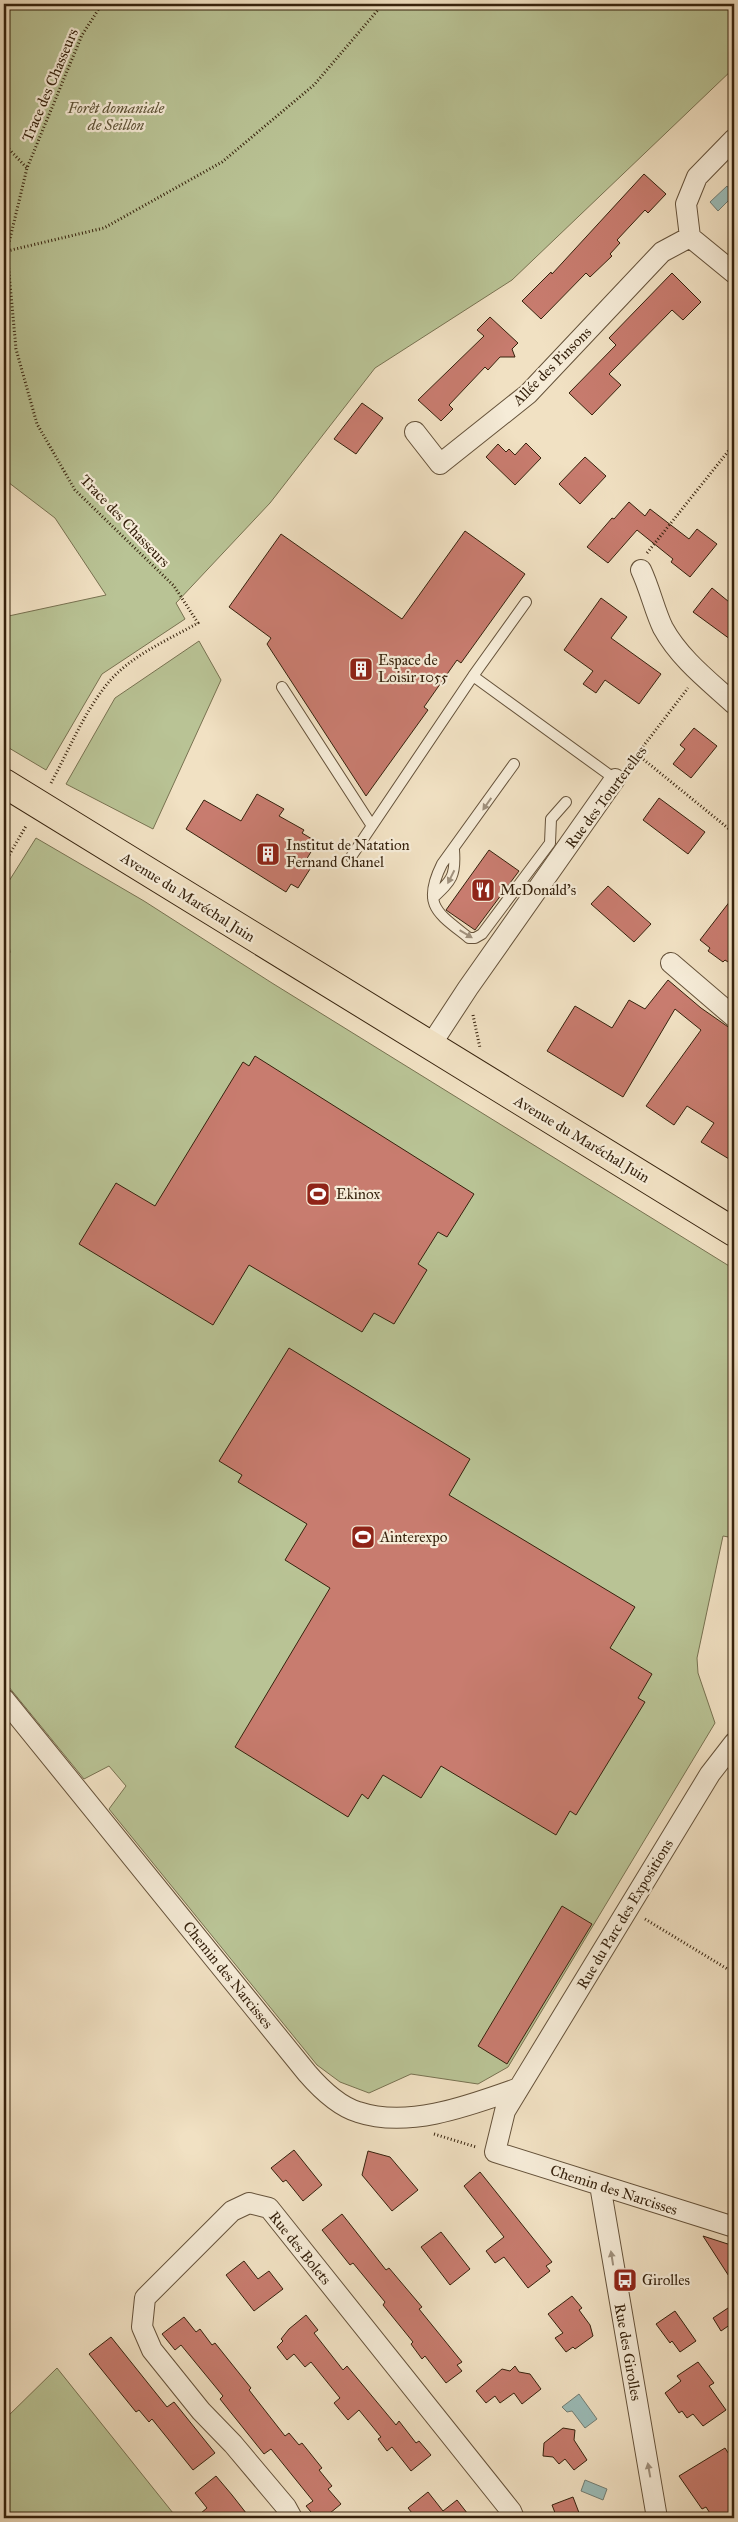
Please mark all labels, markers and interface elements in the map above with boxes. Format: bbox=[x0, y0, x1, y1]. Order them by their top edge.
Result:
street label: Trace des Chasseurs bbox=[18, 26, 82, 144]
park label: Forêt domaniale de Seillon bbox=[67, 99, 165, 134]
street label: Allée des Pinsons bbox=[508, 323, 595, 410]
street label: Trace des Chasseurs bbox=[76, 471, 174, 571]
place label: Espace de Loisir 1055 bbox=[378, 651, 448, 686]
building icon: Espace de Loisir 1055 bbox=[348, 656, 374, 682]
street label: Rue des Tourterelles bbox=[562, 742, 650, 852]
one-way arrow bbox=[482, 797, 492, 811]
place label: Institut de Natation Fernand Chanel bbox=[286, 836, 410, 871]
building icon: Institut de Natation Fernand Chanel bbox=[255, 841, 281, 867]
street label: Avenue du Maréchal Juin bbox=[116, 848, 258, 947]
one-way arrow bbox=[447, 870, 455, 885]
restaurant icon: McDonald's bbox=[470, 877, 496, 903]
place label: McDonald's bbox=[500, 881, 576, 899]
one-way arrow bbox=[459, 929, 473, 938]
street label: Avenue du Maréchal Juin bbox=[510, 1091, 653, 1187]
sports icon: Ekinox bbox=[305, 1181, 331, 1207]
place label: Ekinox bbox=[336, 1185, 381, 1203]
sports icon: Ainterexpo bbox=[350, 1524, 376, 1550]
place label: Ainterexpo bbox=[379, 1528, 448, 1546]
street label: Rue du Parc des Expositions bbox=[573, 1836, 677, 1992]
street label: Chemin des Narcisses bbox=[179, 1918, 277, 2032]
street label: Chemin des Narcisses bbox=[548, 2161, 680, 2219]
street label: Rue des Bolets bbox=[265, 2208, 335, 2288]
one-way arrow bbox=[608, 2250, 616, 2266]
bus stop icon: Girolles bbox=[612, 2267, 638, 2293]
place label: Girolles bbox=[642, 2271, 690, 2289]
street label: Rue des Girolles bbox=[611, 2302, 645, 2402]
one-way arrow bbox=[644, 2462, 652, 2478]

